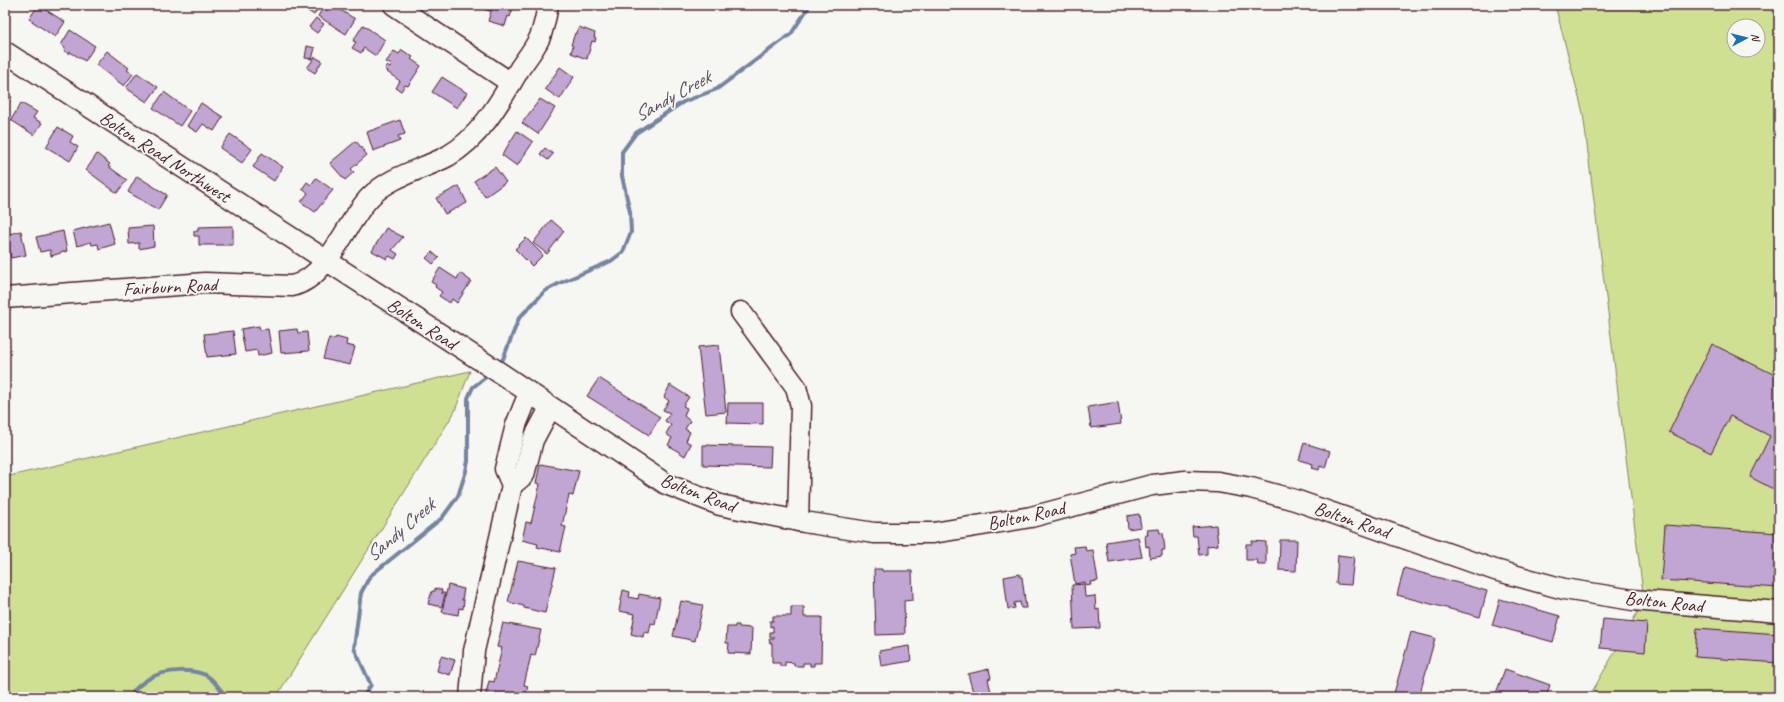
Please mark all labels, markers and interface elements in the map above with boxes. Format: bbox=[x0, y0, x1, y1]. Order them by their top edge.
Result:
north arrow bbox=[1726, 18, 1766, 58]
text: N bbox=[1749, 33, 1764, 43]
water label: Sandy Creek bbox=[629, 63, 718, 127]
street label: Bolton Road Northwest bbox=[95, 106, 236, 209]
street label: Fairburn Road bbox=[123, 272, 221, 301]
street label: Bolton Road bbox=[383, 293, 464, 357]
street label: Bolton Road bbox=[657, 468, 742, 520]
water label: Sandy Creek bbox=[360, 491, 443, 567]
street label: Bolton Road bbox=[985, 495, 1070, 536]
street label: Bolton Road bbox=[1311, 496, 1396, 545]
street label: Bolton Road bbox=[1624, 586, 1708, 618]

